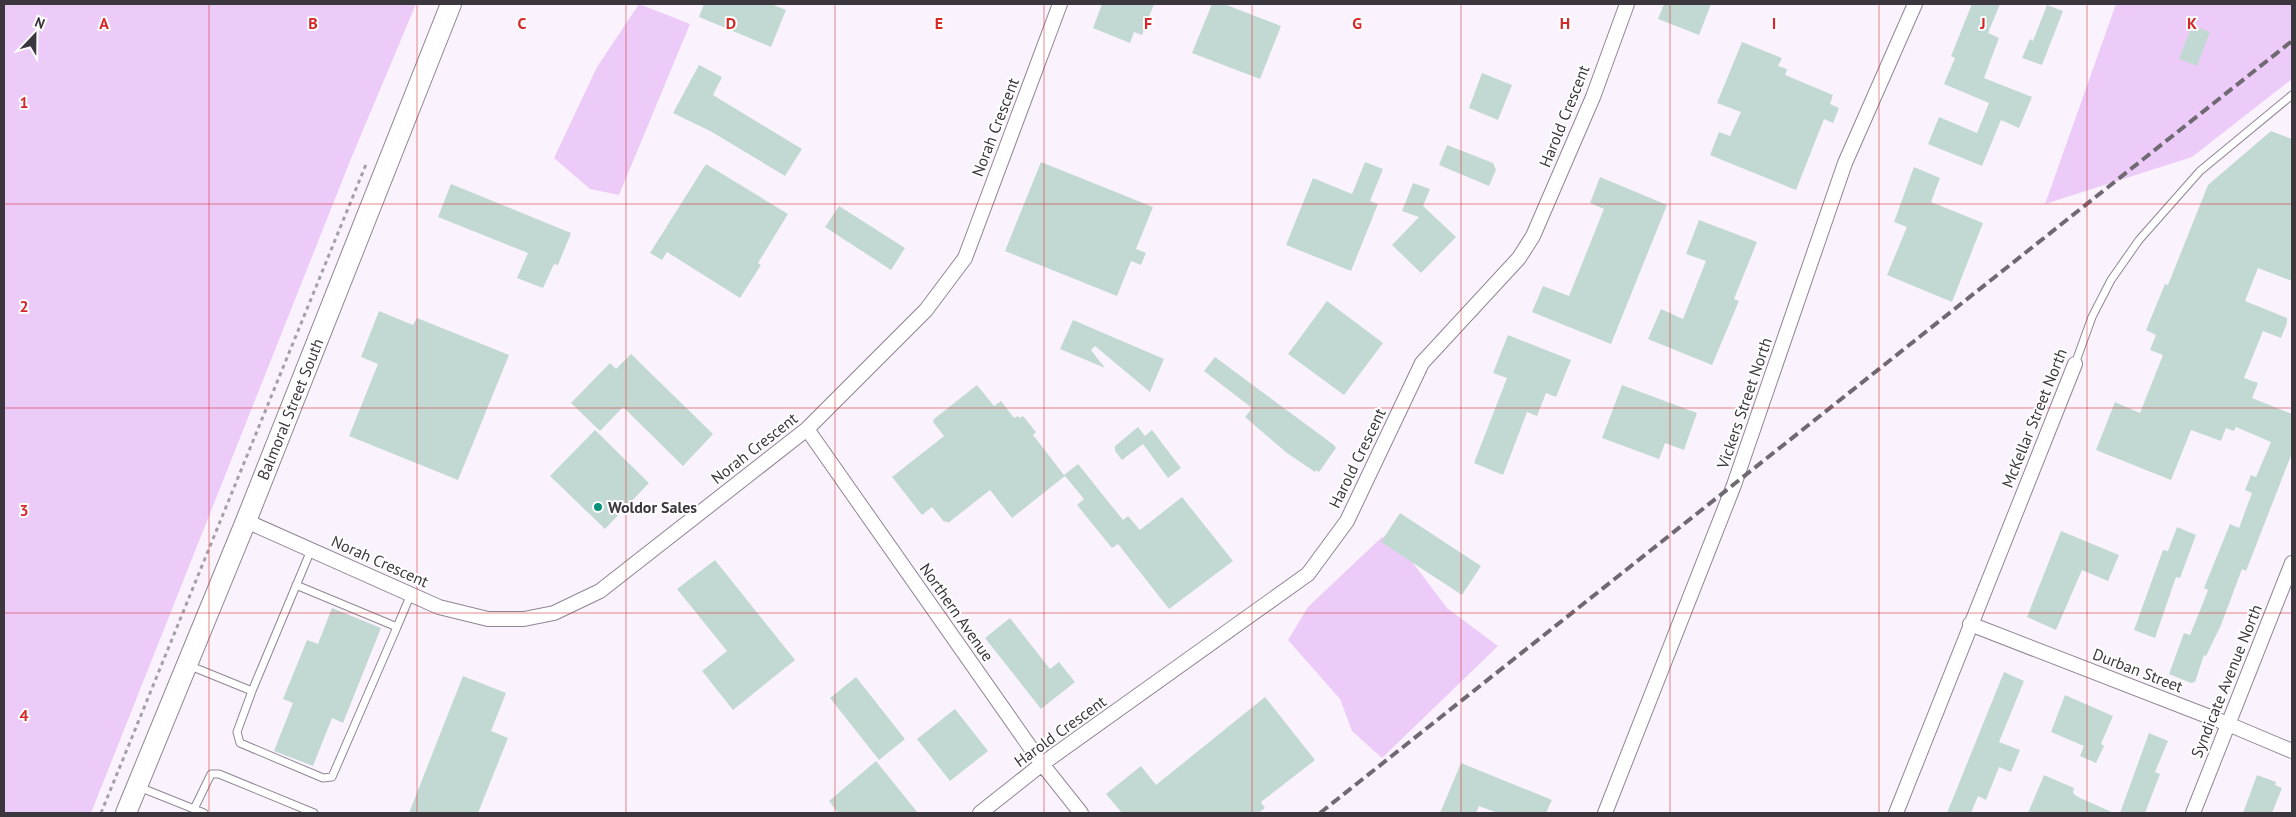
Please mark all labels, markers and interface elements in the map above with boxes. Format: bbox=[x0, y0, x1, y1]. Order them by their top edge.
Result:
north arrow bbox=[10, 10, 60, 60]
text: N bbox=[32, 13, 48, 33]
text: A bbox=[99, 13, 109, 33]
text: B bbox=[308, 13, 318, 33]
text: C bbox=[518, 13, 527, 33]
text: D bbox=[726, 13, 736, 33]
text: E bbox=[935, 13, 943, 33]
text: F bbox=[1144, 13, 1152, 33]
text: G bbox=[1352, 13, 1362, 33]
text: H bbox=[1560, 13, 1570, 33]
text: I bbox=[1772, 13, 1776, 33]
text: J bbox=[1979, 13, 1986, 33]
text: K bbox=[2187, 13, 2197, 33]
street label: Harold Crescent bbox=[1534, 61, 1594, 170]
street label: Norah Crescent bbox=[967, 74, 1023, 179]
text: 1 bbox=[19, 92, 29, 112]
text: 2 bbox=[19, 296, 29, 316]
street label: Balmoral Street South bbox=[252, 335, 328, 483]
street label: Vickers Street North bbox=[1712, 335, 1776, 472]
street label: McKellar Street North bbox=[1997, 345, 2071, 491]
street label: Harold Crescent bbox=[1324, 404, 1390, 511]
street label: Norah Crescent bbox=[707, 408, 802, 488]
place label: Woldor Sales bbox=[608, 497, 697, 517]
text: 3 bbox=[19, 500, 29, 520]
marker: Woldor Sales bbox=[592, 501, 604, 513]
street label: Norah Crescent bbox=[328, 531, 432, 592]
street label: Northern Avenue bbox=[916, 559, 998, 665]
street label: Syndicate Avenue North bbox=[2186, 601, 2266, 761]
street label: Durban Street bbox=[2090, 644, 2186, 697]
street label: Harold Crescent bbox=[1010, 691, 1110, 771]
text: 4 bbox=[19, 705, 29, 725]

